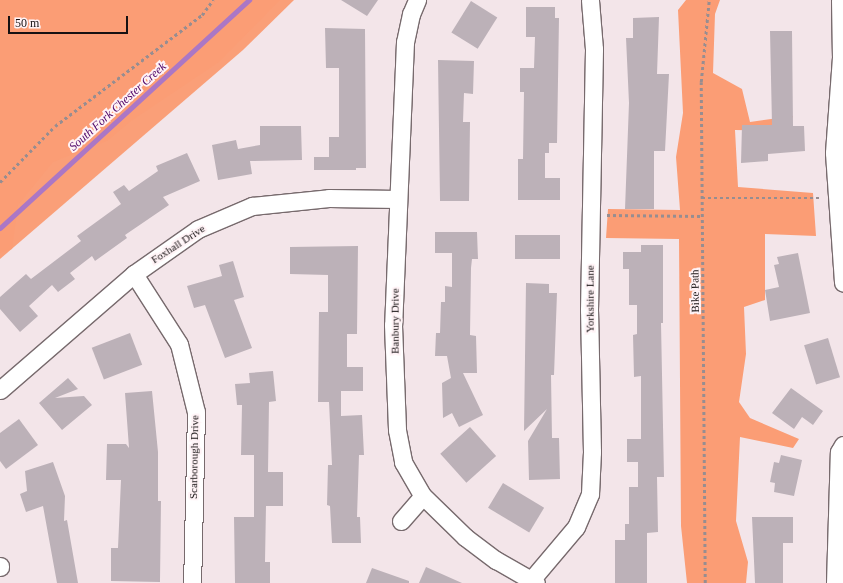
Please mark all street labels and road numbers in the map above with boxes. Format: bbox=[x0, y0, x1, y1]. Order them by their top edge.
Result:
street label: Foxhall Drive bbox=[149, 222, 207, 266]
street label: Yorkshire Lane bbox=[583, 265, 597, 333]
street label: Bike Path bbox=[688, 269, 702, 313]
street label: Banbury Drive bbox=[388, 288, 402, 354]
street label: Scarborough Drive bbox=[187, 415, 201, 499]

